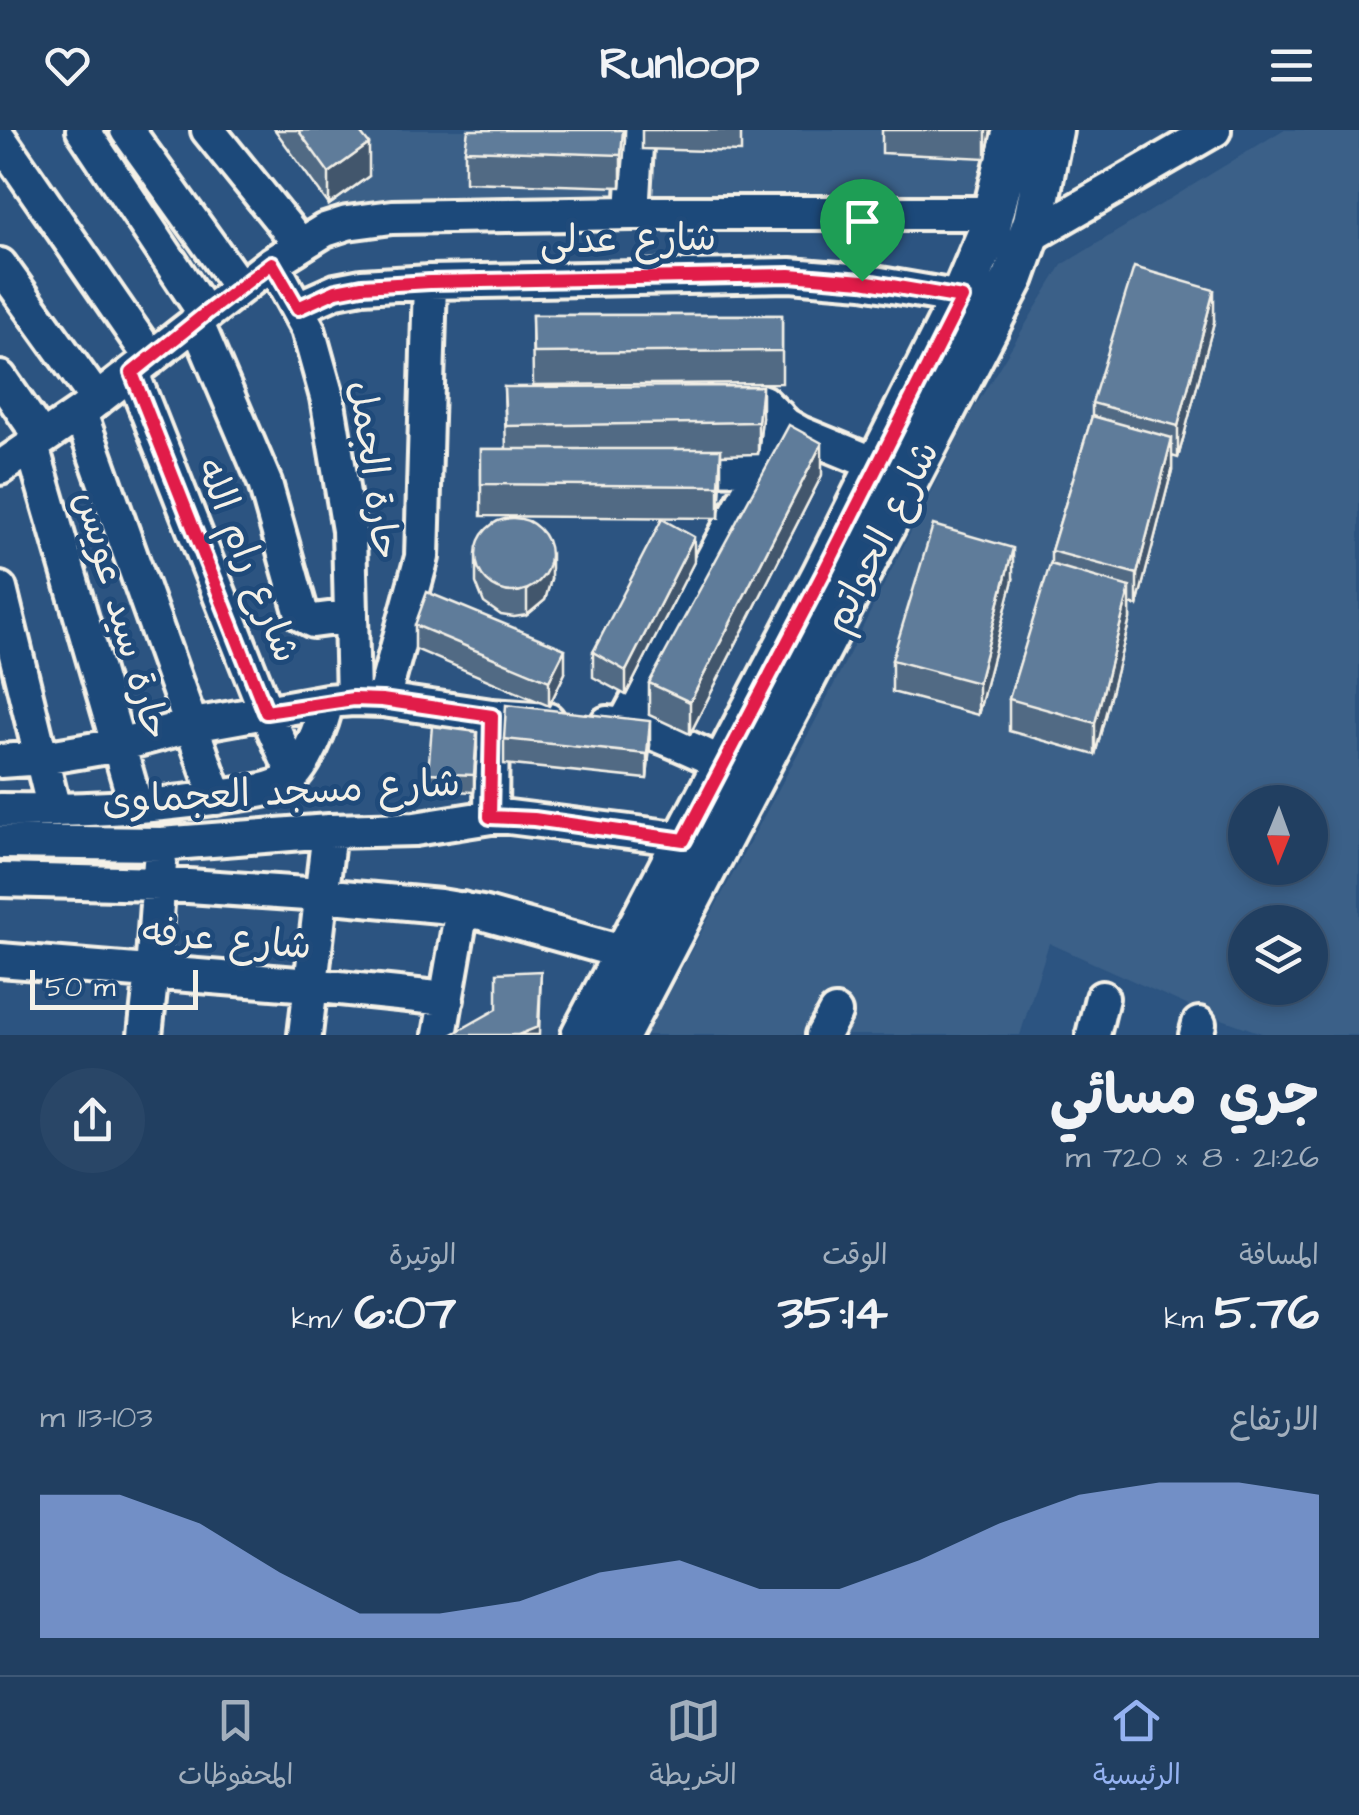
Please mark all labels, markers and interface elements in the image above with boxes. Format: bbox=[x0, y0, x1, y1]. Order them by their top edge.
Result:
text: Runloop bbox=[599, 34, 760, 96]
icon: heart bbox=[40, 38, 95, 93]
icon: menu bbox=[1264, 38, 1319, 93]
pin bbox=[820, 179, 905, 282]
icon: arrive bbox=[835, 194, 890, 249]
street label: شارع عدلى bbox=[539, 212, 717, 268]
street label: حارة الجمل bbox=[335, 377, 411, 563]
street label: شارع الحواتم bbox=[811, 432, 953, 642]
street label: شارع رام الله bbox=[182, 451, 312, 671]
street label: حارة سيد عويس bbox=[61, 485, 181, 746]
street label: شارع مسجد العجماوى bbox=[101, 758, 461, 828]
north arrow bbox=[1228, 785, 1328, 885]
map controls bbox=[1228, 785, 1328, 1005]
button: layers bbox=[1228, 905, 1328, 1005]
street label: شارع عرفه bbox=[140, 907, 314, 973]
scale bar bbox=[30, 965, 198, 1010]
text: 50 m bbox=[45, 968, 116, 1007]
text: جري مسائي bbox=[1050, 1059, 1319, 1135]
button: share bbox=[40, 1068, 145, 1173]
text: 21:26 · 8 × 720 m bbox=[1065, 1135, 1319, 1180]
text: الوتيرة bbox=[389, 1236, 456, 1275]
text: الوقت bbox=[822, 1236, 888, 1275]
text: المسافة bbox=[1239, 1236, 1319, 1275]
text: 6:07 bbox=[354, 1279, 456, 1348]
text: 35:14 bbox=[778, 1279, 888, 1348]
text: 5.76 bbox=[1214, 1279, 1319, 1348]
text: /km bbox=[291, 1300, 354, 1339]
text: km bbox=[1164, 1300, 1214, 1339]
text: 103–113 m bbox=[40, 1395, 153, 1440]
text: الارتفاع bbox=[1229, 1398, 1319, 1443]
tab: المحفوظات bbox=[178, 1693, 293, 1799]
tab: الخريطة bbox=[650, 1693, 737, 1799]
tab: الرئيسية bbox=[1093, 1693, 1181, 1799]

